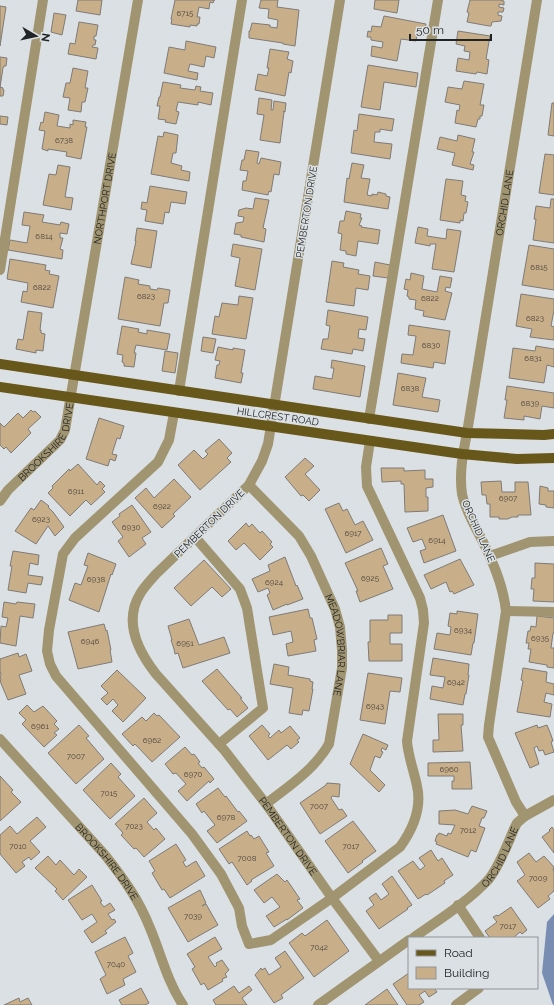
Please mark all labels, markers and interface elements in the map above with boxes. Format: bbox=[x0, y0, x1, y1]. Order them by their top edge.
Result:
house number: 6715 bbox=[177, 8, 194, 18]
north arrow bbox=[16, 16, 56, 56]
scale bar bbox=[410, 16, 491, 42]
text: 50 m bbox=[416, 23, 444, 37]
text: N bbox=[38, 32, 52, 43]
house number: 6738 bbox=[55, 135, 73, 145]
street label: NORTHPORT DRIVE bbox=[92, 152, 118, 245]
street label: PEMBERTON DRIVE bbox=[294, 165, 319, 259]
street label: ORCHID LANE bbox=[494, 169, 516, 237]
house number: 6814 bbox=[35, 231, 53, 241]
house number: 6815 bbox=[530, 262, 548, 272]
house number: 6822 bbox=[33, 282, 51, 292]
house number: 6823 bbox=[137, 291, 155, 301]
house number: 6822 bbox=[421, 293, 439, 303]
house number: 6823 bbox=[526, 313, 544, 323]
house number: 6830 bbox=[422, 340, 440, 350]
house number: 6831 bbox=[524, 353, 542, 363]
house number: 6838 bbox=[401, 383, 420, 393]
house number: 6839 bbox=[521, 398, 540, 408]
street label: BROOKSHIRE DRIVE bbox=[16, 402, 76, 483]
street label: HILLCREST ROAD bbox=[236, 405, 320, 428]
house number: 6911 bbox=[68, 486, 85, 496]
street label: PEMBERTON DRIVE bbox=[172, 487, 247, 560]
house number: 6907 bbox=[499, 493, 518, 503]
street label: ORCHID LANE bbox=[460, 498, 497, 564]
house number: 6922 bbox=[153, 501, 171, 511]
house number: 6923 bbox=[32, 514, 50, 524]
house number: 6930 bbox=[122, 522, 140, 532]
house number: 6917 bbox=[344, 528, 362, 538]
house number: 6914 bbox=[428, 535, 446, 545]
house number: 6925 bbox=[361, 573, 380, 583]
house number: 6938 bbox=[87, 574, 106, 584]
house number: 6924 bbox=[265, 577, 284, 587]
street label: MEADOWBRIAR LANE bbox=[323, 592, 347, 697]
house number: 6934 bbox=[454, 625, 473, 635]
house number: 6935 bbox=[531, 633, 550, 643]
house number: 6946 bbox=[81, 636, 100, 646]
house number: 6951 bbox=[176, 638, 194, 648]
house number: 6942 bbox=[447, 677, 465, 687]
house number: 6943 bbox=[366, 701, 384, 711]
house number: 6961 bbox=[31, 721, 49, 731]
house number: 6962 bbox=[143, 735, 161, 745]
house number: 7007 bbox=[67, 751, 86, 761]
house number: 6960 bbox=[439, 764, 459, 774]
house number: 6970 bbox=[184, 769, 202, 779]
house number: 7015 bbox=[101, 788, 118, 798]
street label: PEMBERTON DRIVE bbox=[257, 795, 319, 877]
house number: 7007 bbox=[310, 801, 329, 811]
house number: 6978 bbox=[217, 812, 235, 822]
street label: BROOKSHIRE DRIVE bbox=[73, 821, 140, 902]
house number: 7023 bbox=[125, 821, 143, 831]
house number: 7012 bbox=[460, 825, 476, 835]
street label: ORCHID LANE bbox=[479, 825, 520, 890]
house number: 7010 bbox=[9, 841, 27, 851]
house number: 7017 bbox=[343, 841, 360, 851]
house number: 7008 bbox=[238, 853, 257, 863]
house number: 7009 bbox=[529, 873, 548, 883]
house number: 7039 bbox=[184, 911, 202, 921]
house number: 7017 bbox=[500, 921, 517, 931]
legend bbox=[408, 937, 538, 989]
house number: 7042 bbox=[310, 942, 328, 952]
text: Road bbox=[444, 946, 473, 960]
house number: 7040 bbox=[107, 959, 125, 969]
text: Building bbox=[444, 966, 490, 980]

